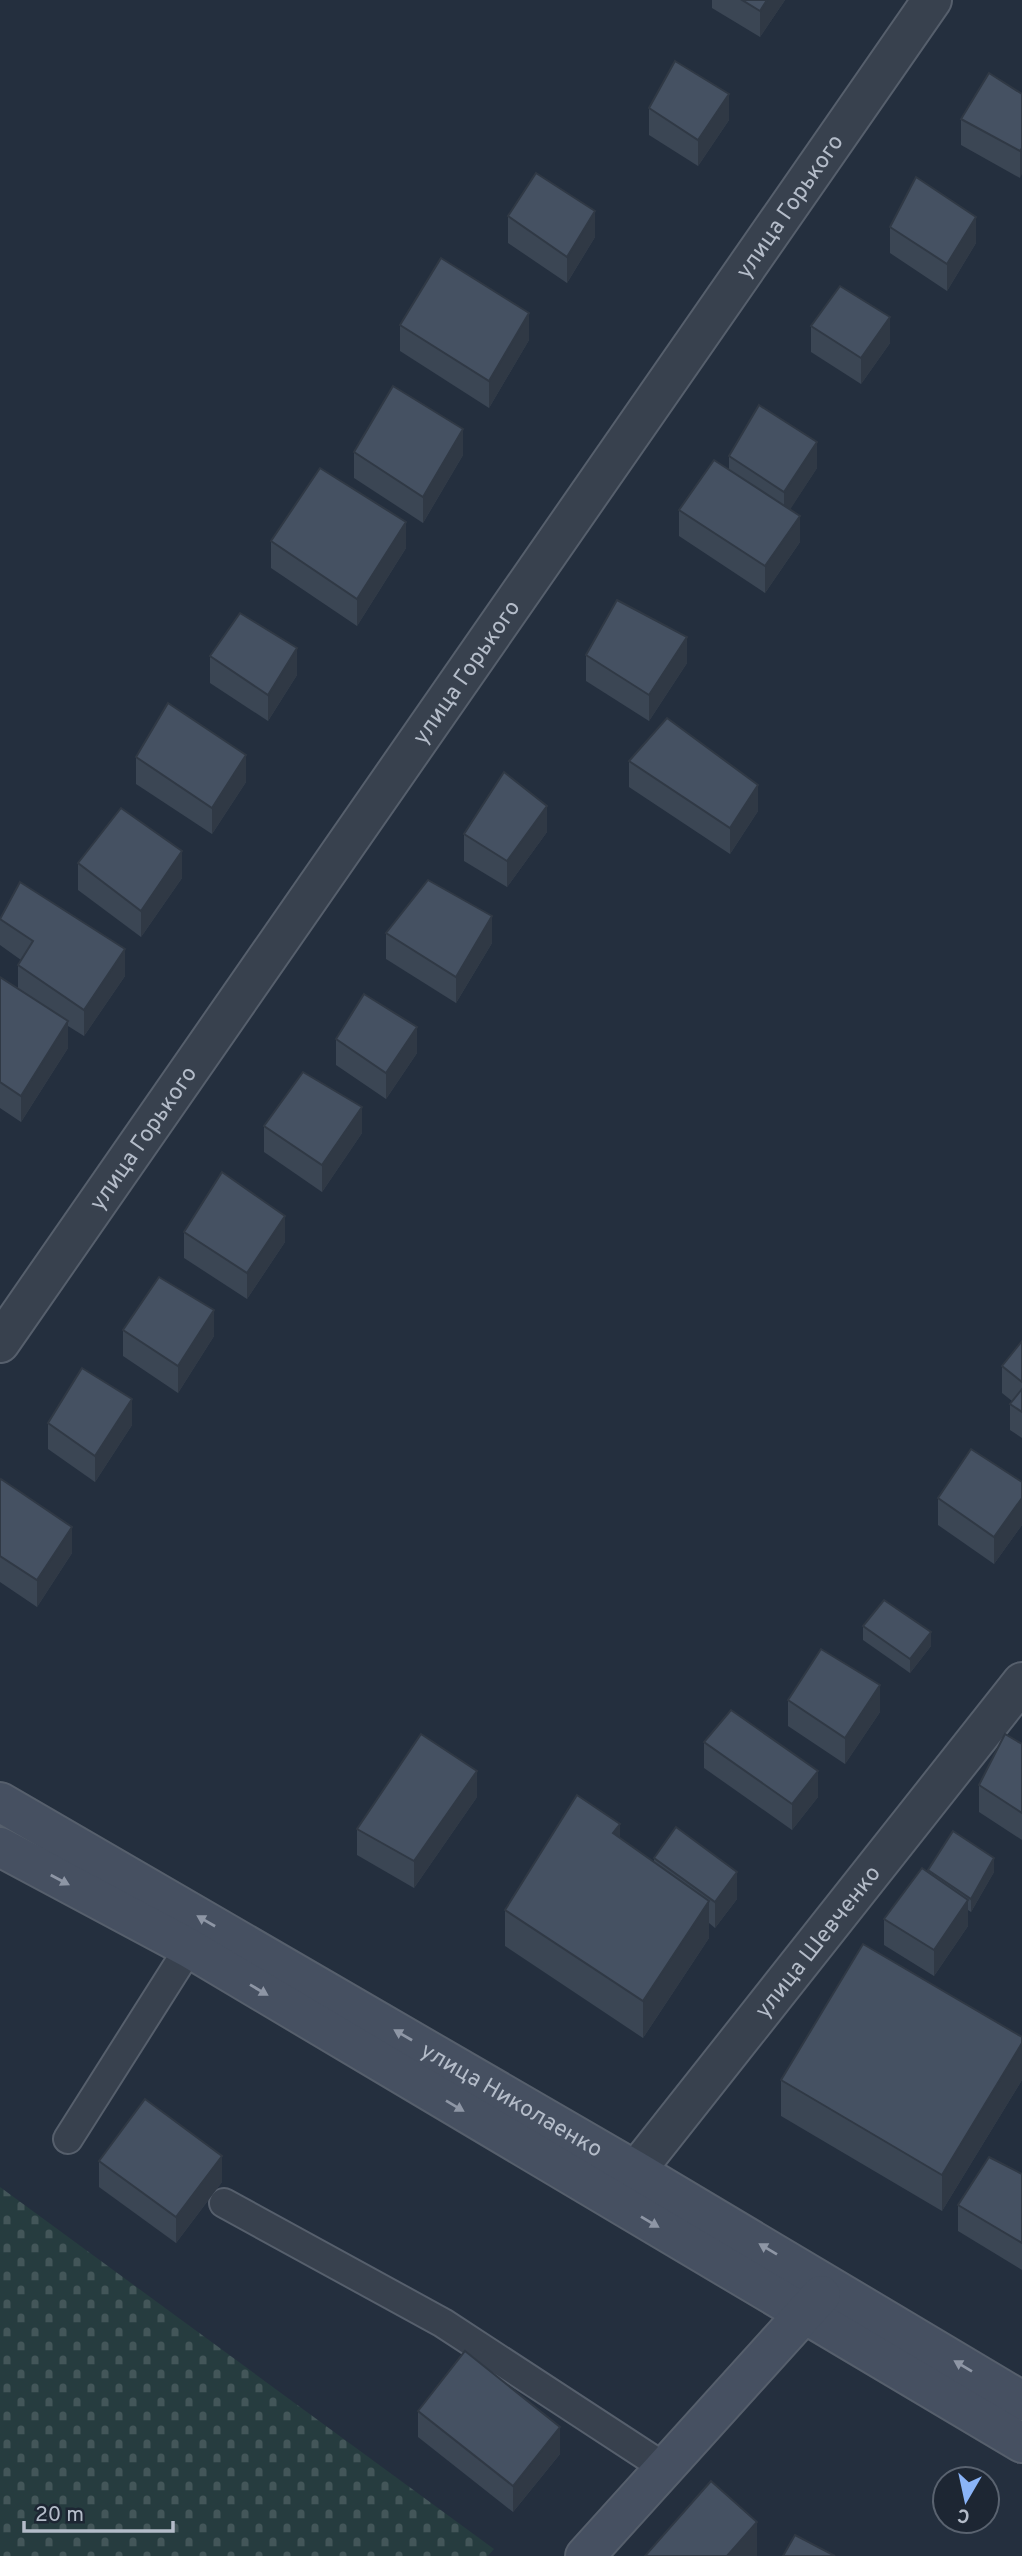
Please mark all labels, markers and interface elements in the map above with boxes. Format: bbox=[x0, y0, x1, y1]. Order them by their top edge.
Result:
street label: улица Горького bbox=[731, 130, 851, 285]
street label: улица Горького bbox=[408, 595, 528, 751]
street label: улица Горького bbox=[84, 1061, 205, 1217]
street label: улица Шевченко bbox=[750, 1861, 888, 2025]
one-way arrow bbox=[50, 1874, 70, 1885]
one-way arrow bbox=[196, 1915, 216, 1927]
one-way arrow bbox=[250, 1984, 269, 1996]
one-way arrow bbox=[393, 2029, 412, 2042]
street label: улица Николаенко bbox=[415, 2037, 607, 2165]
one-way arrow bbox=[445, 2100, 464, 2112]
one-way arrow bbox=[641, 2216, 660, 2229]
one-way arrow bbox=[759, 2243, 778, 2256]
one-way arrow bbox=[954, 2360, 973, 2372]
north arrow bbox=[931, 2465, 1001, 2535]
scale bar bbox=[24, 2490, 173, 2534]
text: 20 m bbox=[35, 2502, 84, 2529]
text: С bbox=[956, 2502, 972, 2528]

